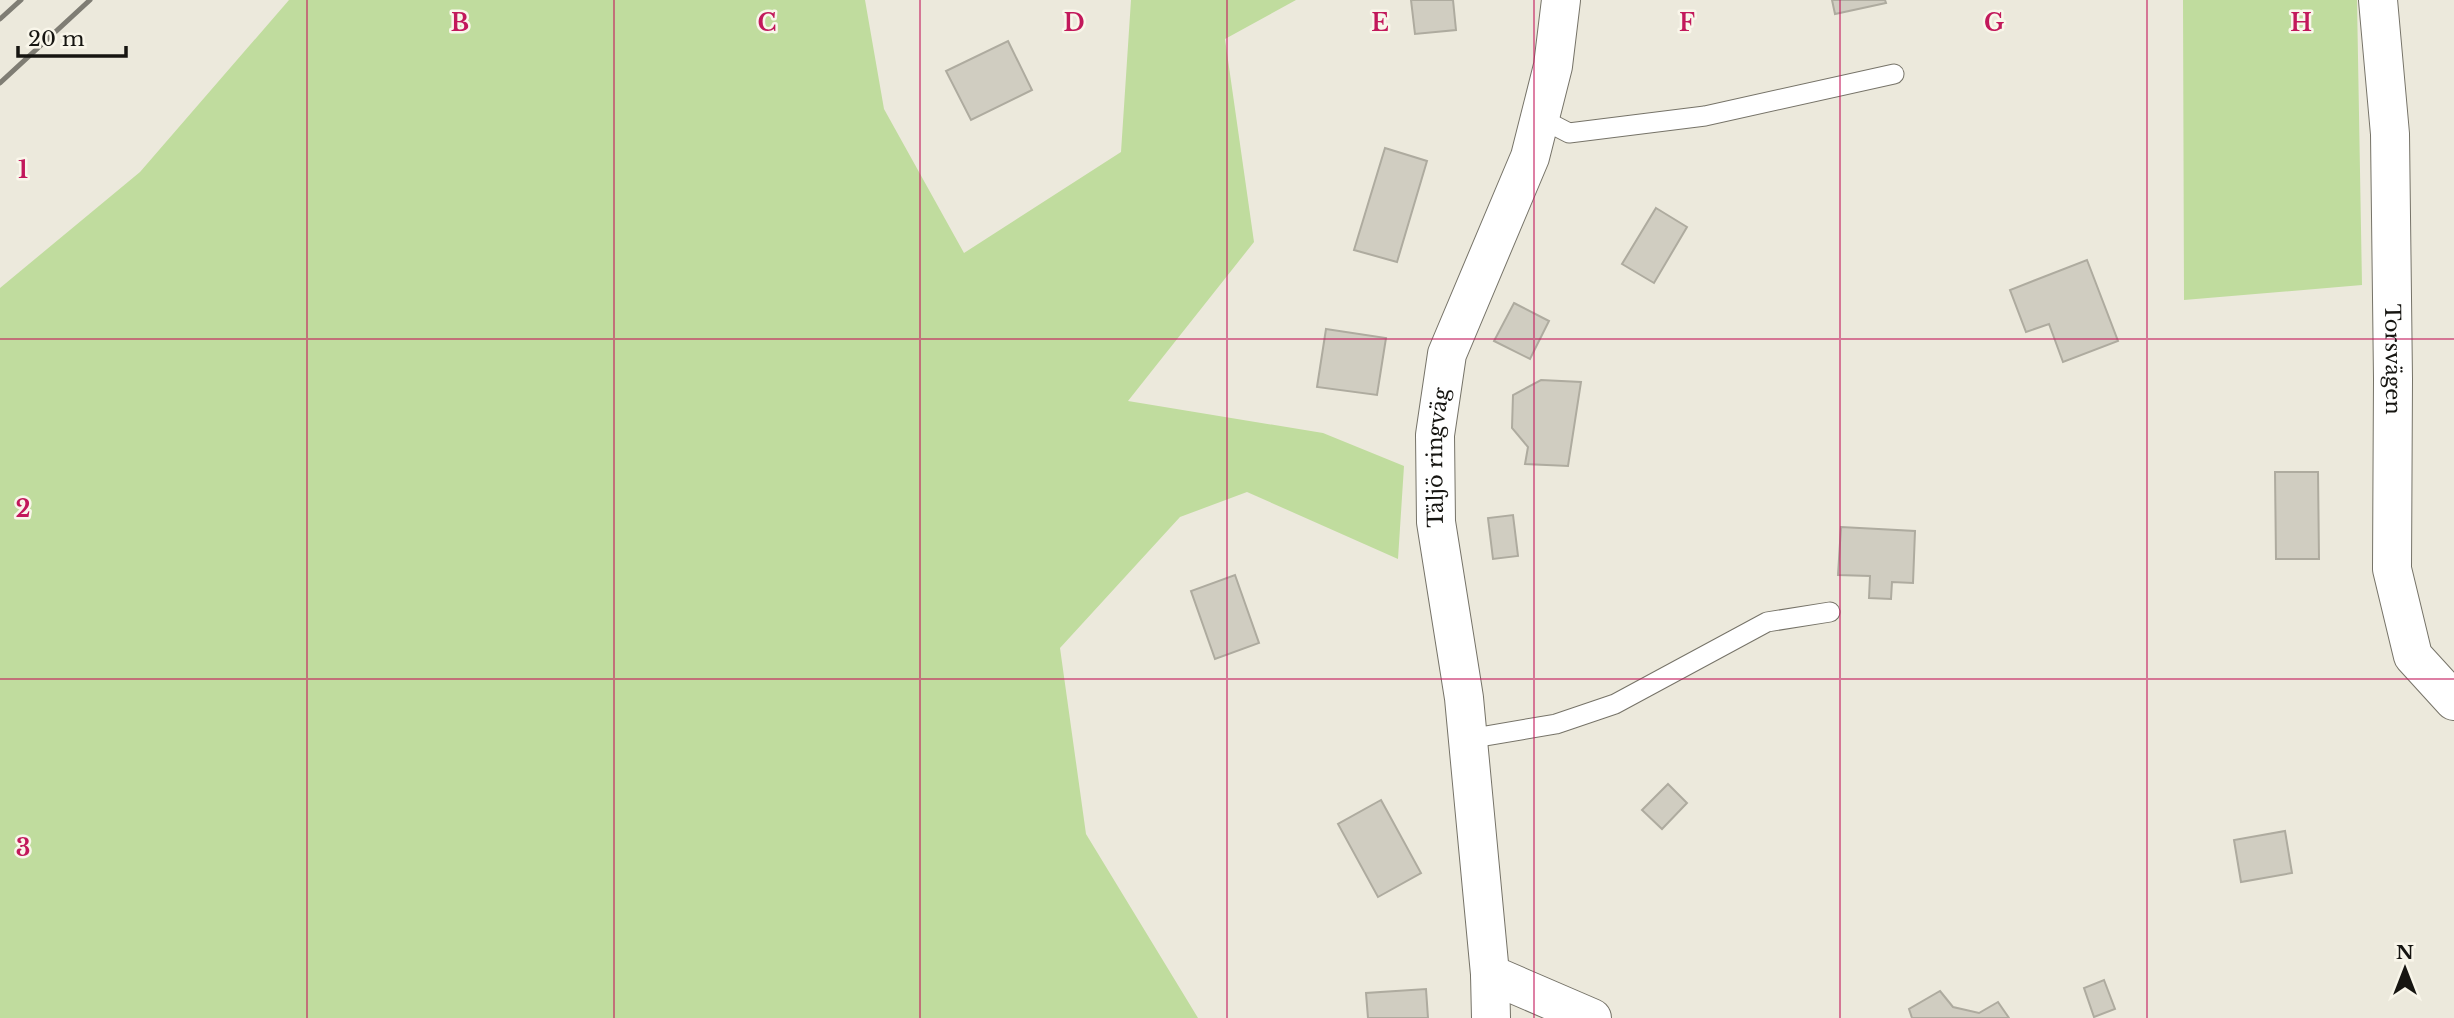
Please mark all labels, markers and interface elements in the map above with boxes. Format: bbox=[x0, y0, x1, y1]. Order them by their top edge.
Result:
text: B bbox=[451, 9, 469, 37]
text: C bbox=[758, 9, 776, 37]
text: D bbox=[1063, 9, 1085, 37]
text: E bbox=[1371, 9, 1389, 37]
text: F bbox=[1679, 9, 1695, 37]
text: G bbox=[1984, 9, 2004, 37]
text: H bbox=[2290, 9, 2312, 37]
scale bar bbox=[18, 14, 126, 58]
text: 20 m bbox=[28, 26, 85, 52]
text: 1 bbox=[18, 156, 28, 184]
street label: Torsvägen bbox=[2379, 304, 2406, 415]
street label: Täljö ringväg bbox=[1422, 385, 1455, 528]
text: 2 bbox=[16, 495, 30, 523]
text: 3 bbox=[16, 834, 30, 862]
north arrow bbox=[2370, 934, 2440, 1004]
text: N bbox=[2396, 941, 2414, 964]

